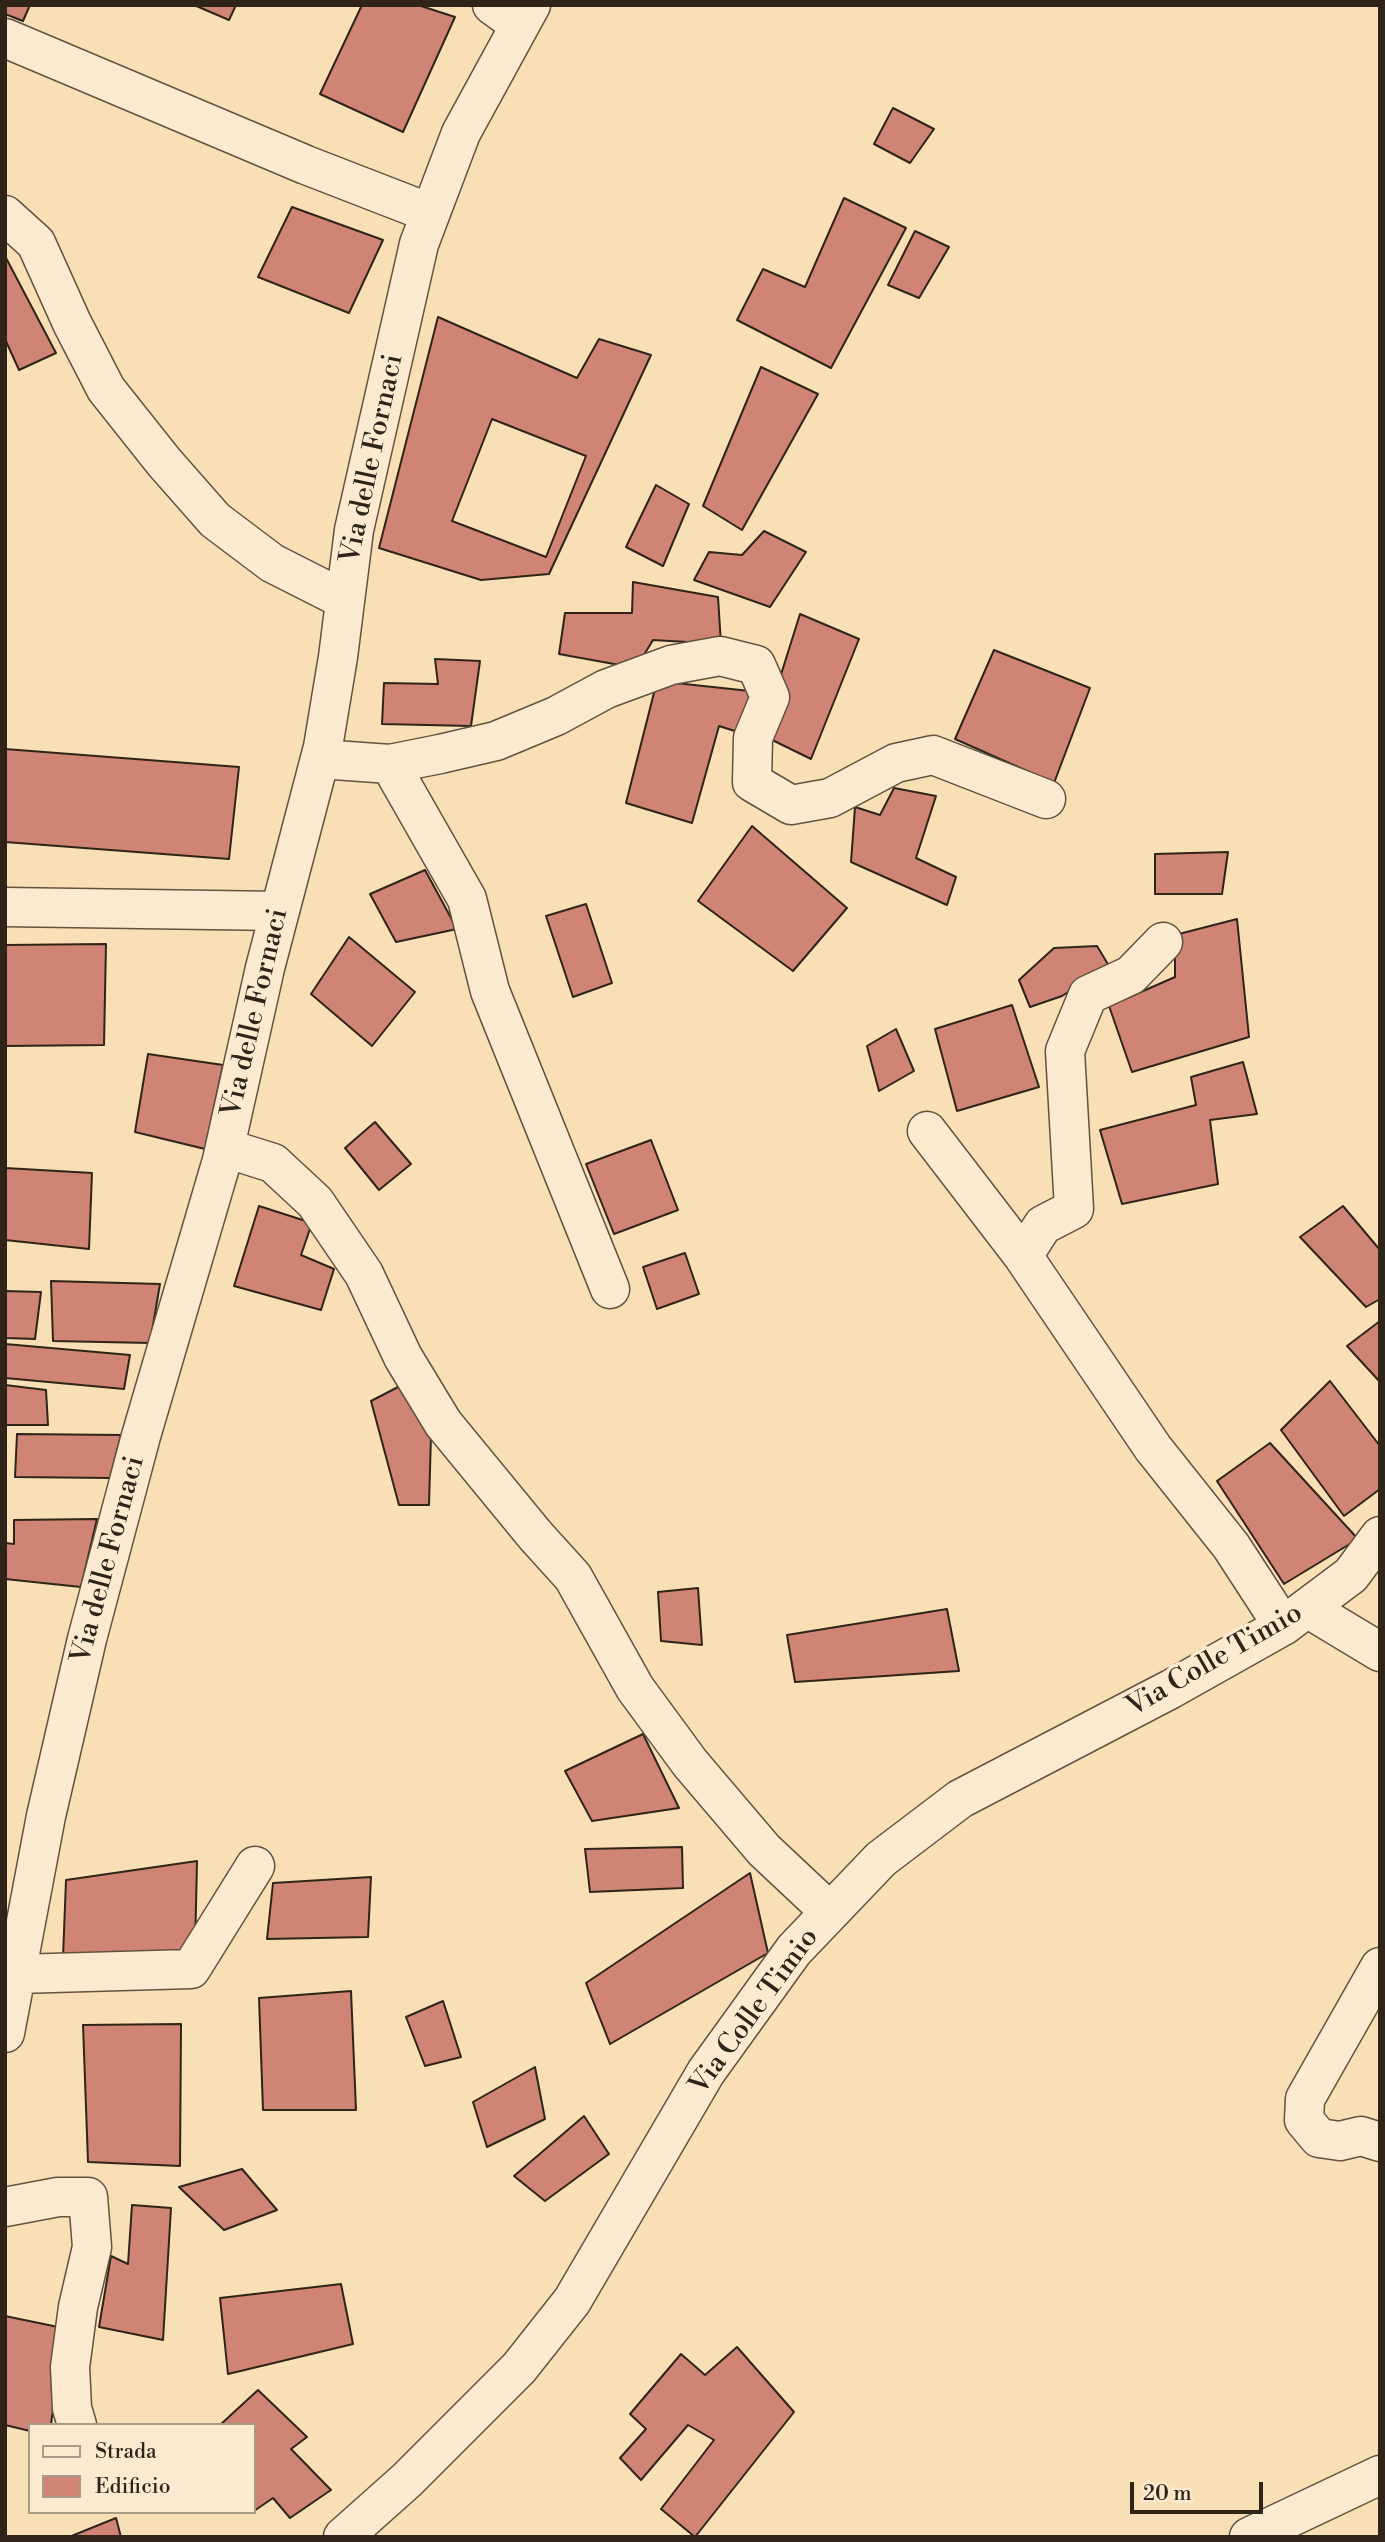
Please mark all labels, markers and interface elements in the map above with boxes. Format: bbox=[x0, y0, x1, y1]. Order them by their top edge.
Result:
street label: Via delle Fornaci bbox=[334, 351, 412, 567]
street label: Via delle Fornaci bbox=[216, 905, 296, 1121]
street label: Via delle Fornaci bbox=[65, 1453, 153, 1667]
street label: Via Colle Timio bbox=[1121, 1597, 1309, 1725]
street label: Via Colle Timio bbox=[683, 1922, 827, 2102]
legend bbox=[28, 2423, 256, 2514]
text: Strada bbox=[95, 2439, 157, 2465]
scale bar bbox=[1133, 2468, 1266, 2512]
text: Edificio bbox=[95, 2474, 171, 2500]
text: 20 m bbox=[1143, 2481, 1192, 2507]

